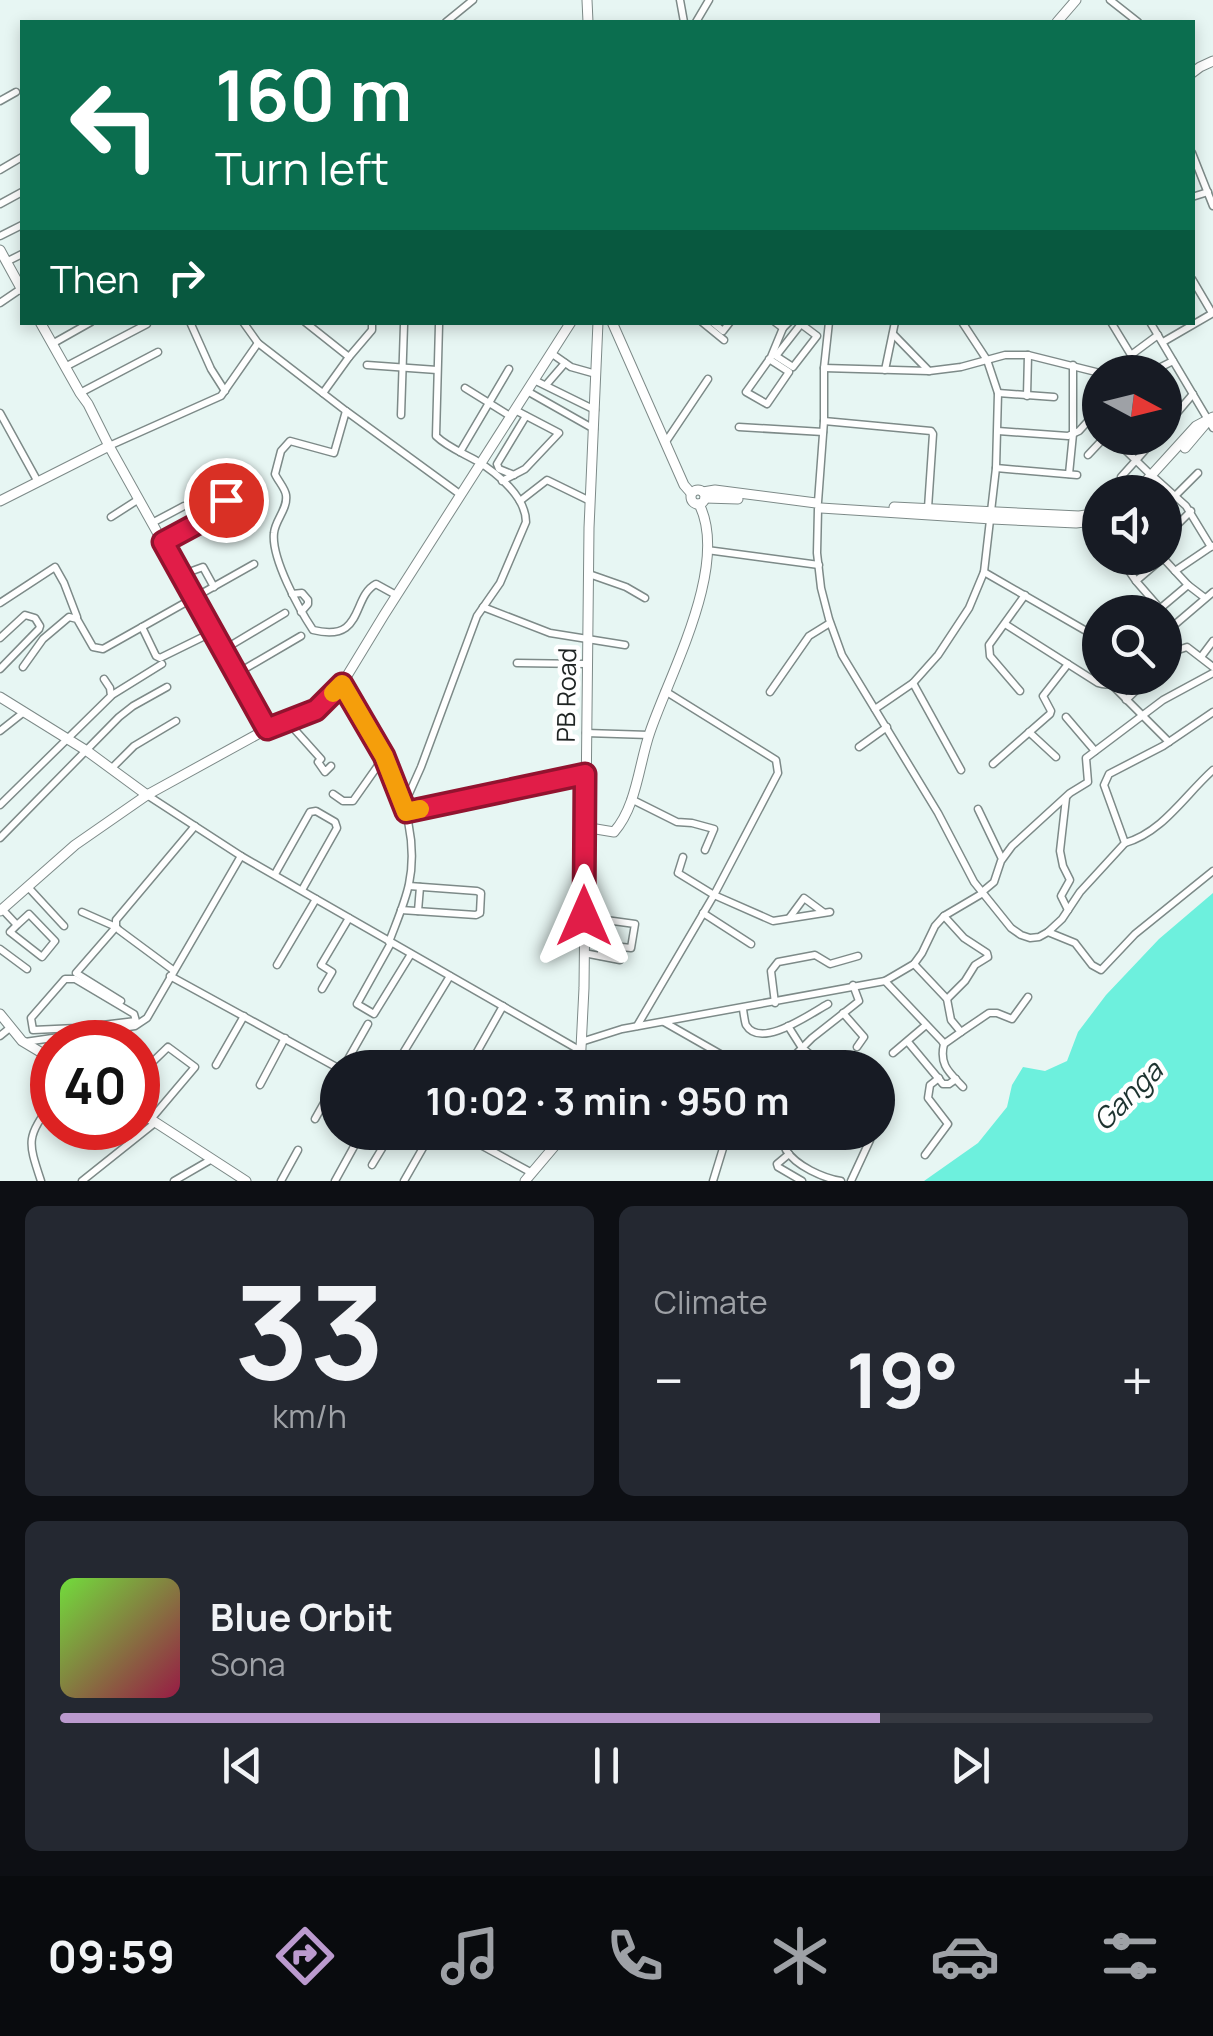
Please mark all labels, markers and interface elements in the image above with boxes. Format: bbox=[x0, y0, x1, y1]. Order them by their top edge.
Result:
text: 160 m bbox=[215, 46, 412, 142]
icon: left bbox=[50, 60, 180, 190]
text: Turn left bbox=[215, 137, 389, 199]
icon: right bbox=[159, 250, 214, 305]
text: Then bbox=[50, 252, 139, 304]
north arrow bbox=[1082, 355, 1182, 455]
map controls bbox=[1082, 355, 1182, 695]
pin bbox=[184, 458, 269, 543]
icon: arrive bbox=[199, 473, 254, 528]
button: sound bbox=[1082, 475, 1182, 575]
button: search bbox=[1082, 595, 1182, 695]
street label: PB Road bbox=[548, 647, 584, 743]
position arrow bbox=[532, 864, 636, 968]
speed limit sign: 40 bbox=[30, 1020, 160, 1150]
water label: Ganga bbox=[1084, 1051, 1171, 1138]
text: 10:02 · 3 min · 950 m bbox=[426, 1074, 789, 1126]
text: 33 bbox=[234, 1240, 385, 1418]
text: Climate bbox=[654, 1280, 768, 1324]
text: 19° bbox=[846, 1328, 959, 1431]
text: − bbox=[654, 1342, 684, 1418]
text: + bbox=[1121, 1342, 1153, 1418]
text: km/h bbox=[272, 1394, 347, 1438]
text: Blue Orbit bbox=[210, 1590, 393, 1642]
text: Sona bbox=[210, 1642, 285, 1686]
icon: previous bbox=[215, 1738, 270, 1793]
icon: pause bbox=[579, 1738, 634, 1793]
icon: next bbox=[943, 1738, 998, 1793]
icon: directions bbox=[270, 1921, 340, 1991]
icon: music bbox=[435, 1921, 505, 1991]
icon: phone bbox=[600, 1921, 670, 1991]
icon: climate bbox=[765, 1921, 835, 1991]
icon: car bbox=[930, 1921, 1000, 1991]
icon: filters bbox=[1095, 1921, 1165, 1991]
text: 09:59 bbox=[48, 1925, 175, 1987]

